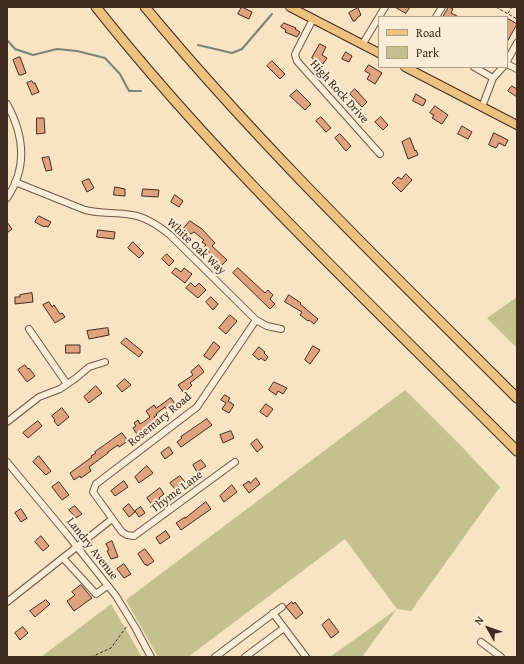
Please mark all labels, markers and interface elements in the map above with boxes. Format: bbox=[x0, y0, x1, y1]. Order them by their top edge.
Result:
legend bbox=[378, 16, 508, 68]
text: Road bbox=[416, 24, 441, 41]
text: Park bbox=[416, 44, 439, 61]
street label: High Rock Drive bbox=[307, 57, 371, 127]
street label: White Oak Way bbox=[163, 216, 229, 278]
street label: Rosemary Road bbox=[125, 390, 195, 450]
street label: Thyme Lane bbox=[148, 468, 206, 516]
street label: Landry Avenue bbox=[63, 515, 121, 583]
north arrow bbox=[468, 608, 508, 648]
text: N bbox=[470, 612, 487, 628]

